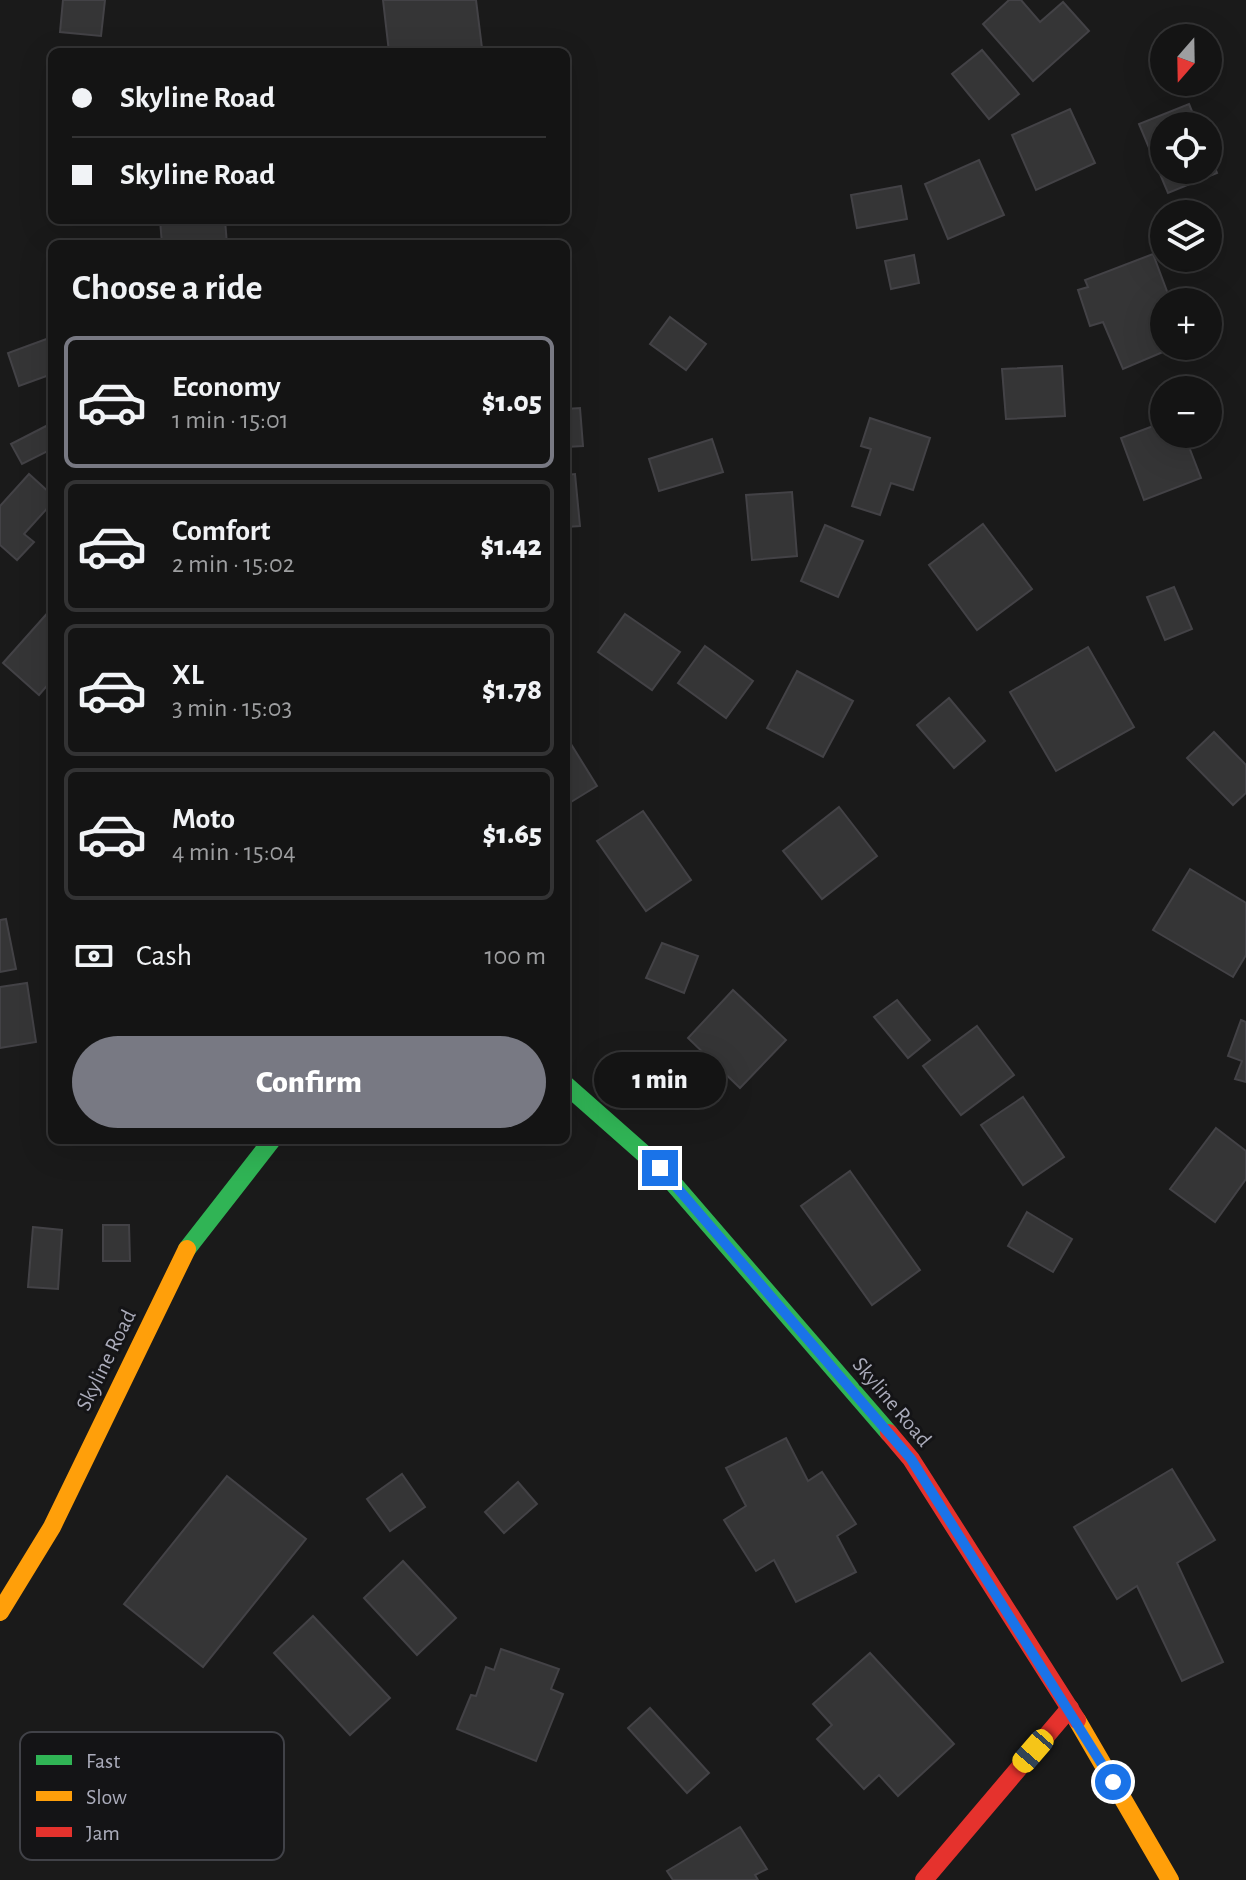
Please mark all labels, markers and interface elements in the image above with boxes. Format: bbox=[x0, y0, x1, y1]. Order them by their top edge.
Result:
north arrow bbox=[1150, 24, 1222, 96]
map controls bbox=[1150, 24, 1222, 448]
text: Skyline Road bbox=[120, 83, 275, 113]
button: locate bbox=[1150, 112, 1222, 184]
text: Skyline Road bbox=[120, 160, 275, 190]
button: layers bbox=[1150, 200, 1222, 272]
text: Choose a ride bbox=[72, 270, 262, 306]
button: + bbox=[1150, 288, 1222, 360]
icon: car bbox=[76, 366, 148, 438]
text: Economy bbox=[172, 372, 281, 402]
button: − bbox=[1150, 376, 1222, 448]
text: $1.05 bbox=[482, 387, 542, 417]
text: 1 min · 15:01 bbox=[172, 407, 289, 433]
icon: car bbox=[76, 510, 148, 582]
text: Comfort bbox=[172, 516, 271, 546]
text: $1.42 bbox=[481, 531, 542, 561]
text: 2 min · 15:02 bbox=[172, 551, 295, 577]
icon: car bbox=[76, 654, 148, 726]
text: XL bbox=[172, 660, 204, 690]
text: $1.78 bbox=[482, 675, 542, 705]
text: 3 min · 15:03 bbox=[172, 695, 292, 721]
icon: car bbox=[76, 798, 148, 870]
text: Moto bbox=[172, 804, 235, 834]
text: $1.65 bbox=[483, 819, 542, 849]
text: 4 min · 15:04 bbox=[172, 839, 296, 865]
icon: cash bbox=[72, 934, 116, 978]
text: Cash bbox=[136, 941, 192, 971]
text: 100 m bbox=[485, 943, 546, 969]
button: Confirm bbox=[72, 1036, 546, 1128]
callout: 1 min bbox=[594, 1052, 726, 1108]
text: 1 min bbox=[632, 1067, 688, 1093]
route end bbox=[642, 1150, 678, 1186]
street label: Skyline Road bbox=[72, 1306, 140, 1414]
street label: Skyline Road bbox=[848, 1353, 936, 1451]
car bbox=[1008, 1725, 1058, 1777]
legend bbox=[20, 1732, 284, 1860]
text: Fast bbox=[86, 1750, 120, 1772]
route start bbox=[1095, 1764, 1131, 1800]
text: Slow bbox=[86, 1786, 127, 1808]
text: Jam bbox=[86, 1822, 120, 1844]

